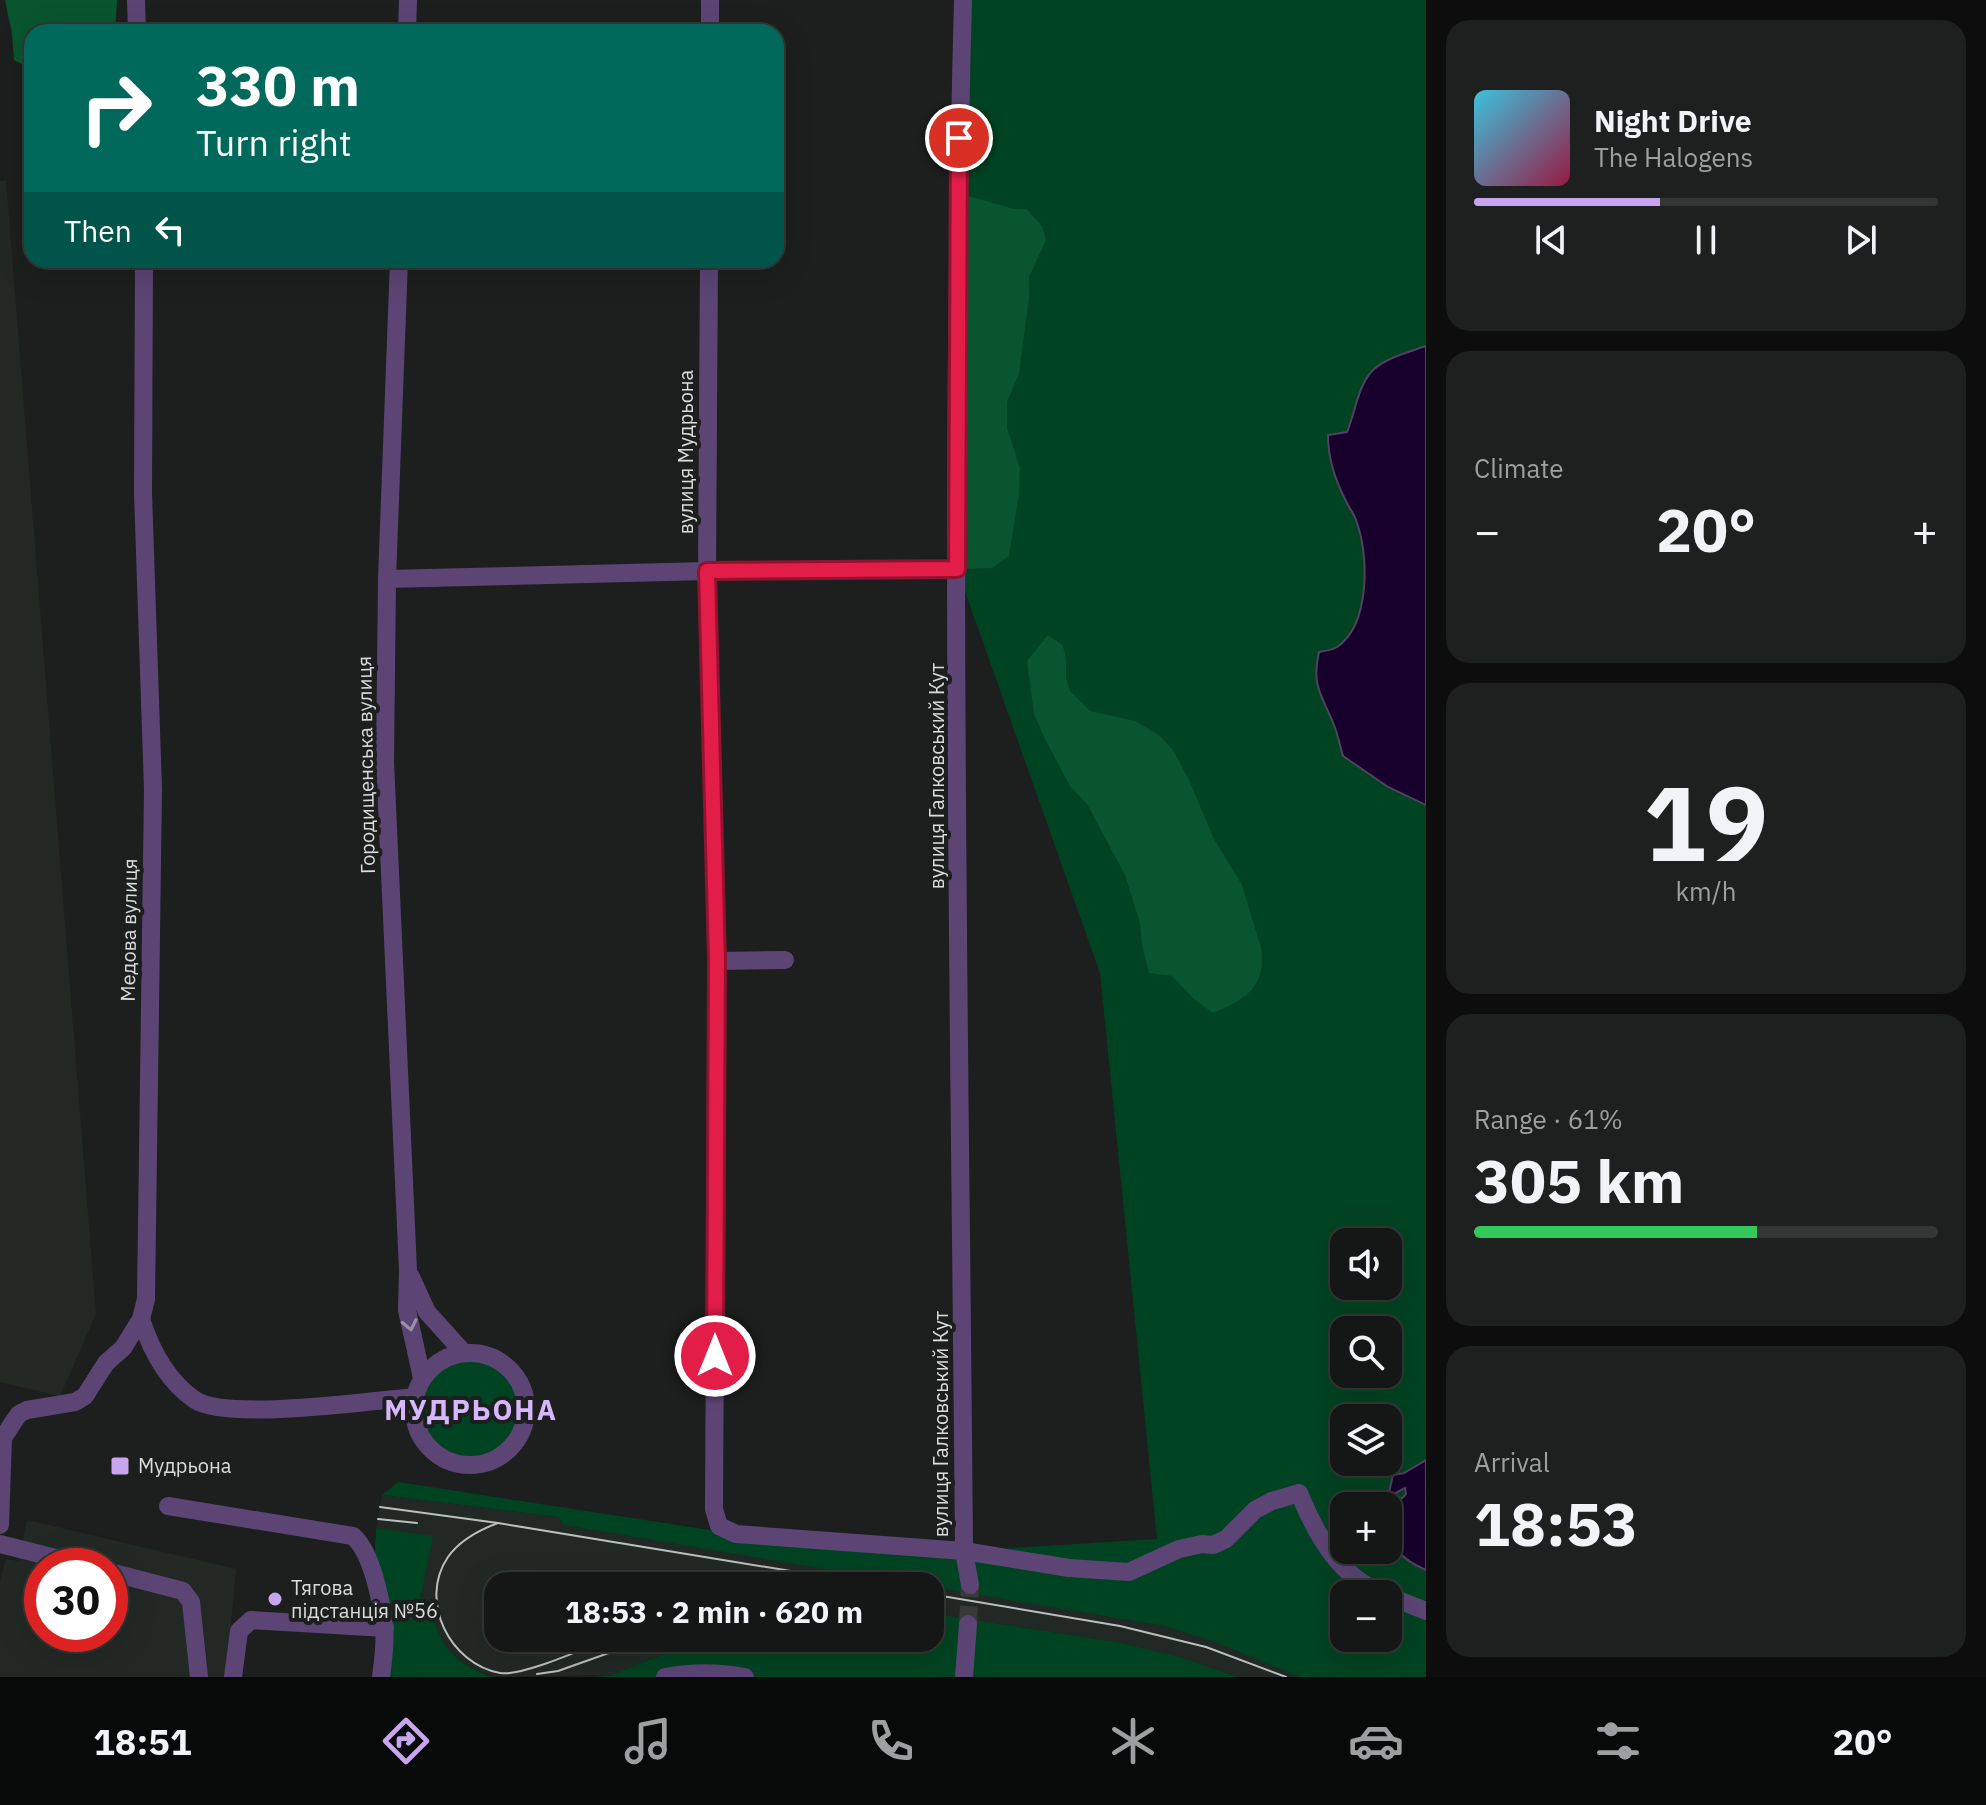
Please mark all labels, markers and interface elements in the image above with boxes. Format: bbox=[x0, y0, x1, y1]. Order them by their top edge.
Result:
text: 330 m bbox=[196, 49, 360, 121]
icon: right bbox=[64, 56, 168, 160]
text: Night Drive bbox=[1594, 101, 1752, 140]
pin bbox=[925, 104, 993, 172]
icon: arrive bbox=[937, 116, 981, 160]
text: Turn right bbox=[196, 119, 352, 166]
text: The Halogens bbox=[1594, 140, 1753, 174]
icon: left bbox=[148, 208, 192, 252]
text: Then bbox=[64, 211, 132, 250]
icon: previous bbox=[1529, 218, 1573, 262]
icon: pause bbox=[1684, 218, 1728, 262]
icon: next bbox=[1839, 218, 1883, 262]
street label: вулиця Мудрьона bbox=[672, 369, 699, 534]
text: Climate bbox=[1474, 451, 1564, 485]
text: 20° bbox=[1656, 490, 1756, 569]
text: − bbox=[1474, 502, 1500, 559]
text: + bbox=[1912, 502, 1938, 559]
street label: Городищенська вулиця bbox=[350, 656, 381, 874]
street label: вулиця Галковський Кут bbox=[923, 662, 950, 889]
text: 19 bbox=[1644, 754, 1768, 890]
street label: Медова вулиця bbox=[114, 858, 143, 1002]
text: km/h bbox=[1675, 874, 1737, 908]
text: Range · 61% bbox=[1474, 1102, 1623, 1136]
text: 305 km bbox=[1474, 1141, 1684, 1220]
map controls bbox=[1330, 1228, 1402, 1652]
button: sound bbox=[1330, 1228, 1402, 1300]
street label: вулиця Галковський Кут bbox=[927, 1310, 954, 1537]
position arrow bbox=[673, 1314, 757, 1398]
button: search bbox=[1330, 1316, 1402, 1388]
one-way arrow bbox=[401, 1317, 418, 1331]
district label: МУДРЬОНА bbox=[384, 1391, 558, 1428]
button: layers bbox=[1330, 1404, 1402, 1476]
text: Arrival bbox=[1474, 1445, 1550, 1479]
place label: Мудрьона bbox=[138, 1452, 232, 1479]
marker: Мудрьона bbox=[109, 1455, 131, 1477]
text: 18:53 bbox=[1474, 1484, 1638, 1563]
button: + bbox=[1330, 1492, 1402, 1564]
speed limit sign: 30 bbox=[24, 1548, 128, 1652]
place label: Тягова підстанція №56 bbox=[291, 1574, 438, 1624]
button: − bbox=[1330, 1580, 1402, 1652]
marker: Тягова підстанція №56 bbox=[266, 1590, 284, 1608]
text: 18:53 · 2 min · 620 m bbox=[565, 1592, 863, 1631]
icon: directions bbox=[378, 1713, 434, 1769]
icon: music bbox=[620, 1713, 676, 1769]
icon: phone bbox=[863, 1713, 919, 1769]
icon: climate bbox=[1105, 1713, 1161, 1769]
icon: car bbox=[1348, 1713, 1404, 1769]
icon: filters bbox=[1590, 1713, 1646, 1769]
text: 18:51 bbox=[93, 1718, 192, 1765]
text: 20° bbox=[1833, 1718, 1893, 1765]

